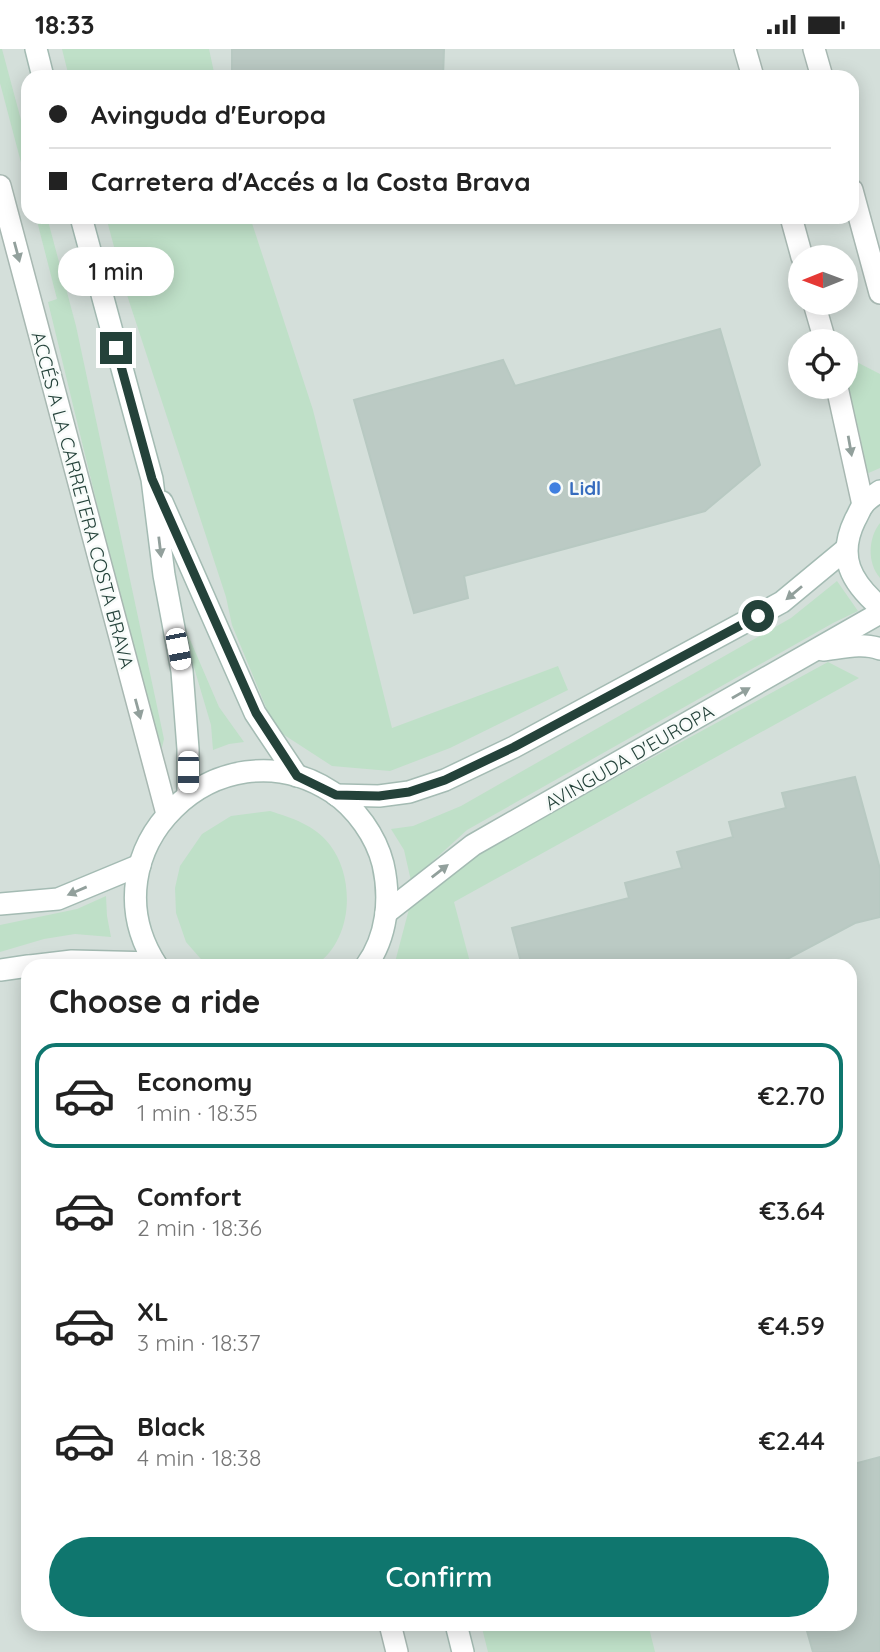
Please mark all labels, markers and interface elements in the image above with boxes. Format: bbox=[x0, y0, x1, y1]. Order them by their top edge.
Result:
text: 18:33 bbox=[35, 8, 94, 41]
text: Avinguda d'Europa bbox=[91, 98, 326, 131]
text: Carretera d'Accés a la Costa Brava bbox=[91, 165, 530, 198]
one-way arrow bbox=[13, 242, 23, 263]
north arrow bbox=[788, 245, 858, 315]
map controls bbox=[788, 245, 858, 399]
callout: 1 min bbox=[58, 247, 174, 295]
text: 1 min bbox=[88, 257, 144, 286]
street label: ACCÉS A LA CARRETERA COSTA BRAVA bbox=[26, 329, 140, 671]
button: locate bbox=[788, 329, 858, 399]
route end bbox=[100, 332, 132, 364]
one-way arrow bbox=[845, 435, 856, 457]
place label: Lidl bbox=[569, 476, 601, 500]
marker: Lidl bbox=[547, 480, 563, 496]
one-way arrow bbox=[155, 536, 166, 558]
one-way arrow bbox=[785, 585, 802, 600]
route start bbox=[742, 600, 774, 632]
car bbox=[164, 626, 193, 672]
one-way arrow bbox=[731, 687, 750, 699]
one-way arrow bbox=[133, 698, 144, 720]
street label: AVINGUDA D'EUROPA bbox=[540, 699, 718, 815]
car bbox=[178, 751, 199, 793]
one-way arrow bbox=[431, 865, 449, 879]
one-way arrow bbox=[66, 886, 87, 897]
text: Choose a ride bbox=[49, 981, 261, 1021]
icon: car bbox=[53, 1064, 116, 1127]
text: Economy bbox=[137, 1065, 252, 1098]
text: €2.70 bbox=[758, 1079, 825, 1112]
text: 1 min · 18:35 bbox=[137, 1098, 258, 1127]
icon: car bbox=[53, 1179, 116, 1242]
text: Comfort bbox=[137, 1180, 242, 1213]
text: €3.64 bbox=[759, 1194, 825, 1227]
text: 2 min · 18:36 bbox=[137, 1213, 262, 1242]
icon: car bbox=[53, 1294, 116, 1357]
text: XL bbox=[137, 1295, 169, 1328]
text: €4.59 bbox=[758, 1309, 825, 1342]
text: 3 min · 18:37 bbox=[137, 1328, 261, 1357]
icon: car bbox=[53, 1409, 116, 1472]
text: Black bbox=[137, 1410, 206, 1443]
text: €2.44 bbox=[759, 1424, 825, 1457]
text: 4 min · 18:38 bbox=[137, 1443, 261, 1472]
button: Confirm bbox=[49, 1537, 829, 1617]

